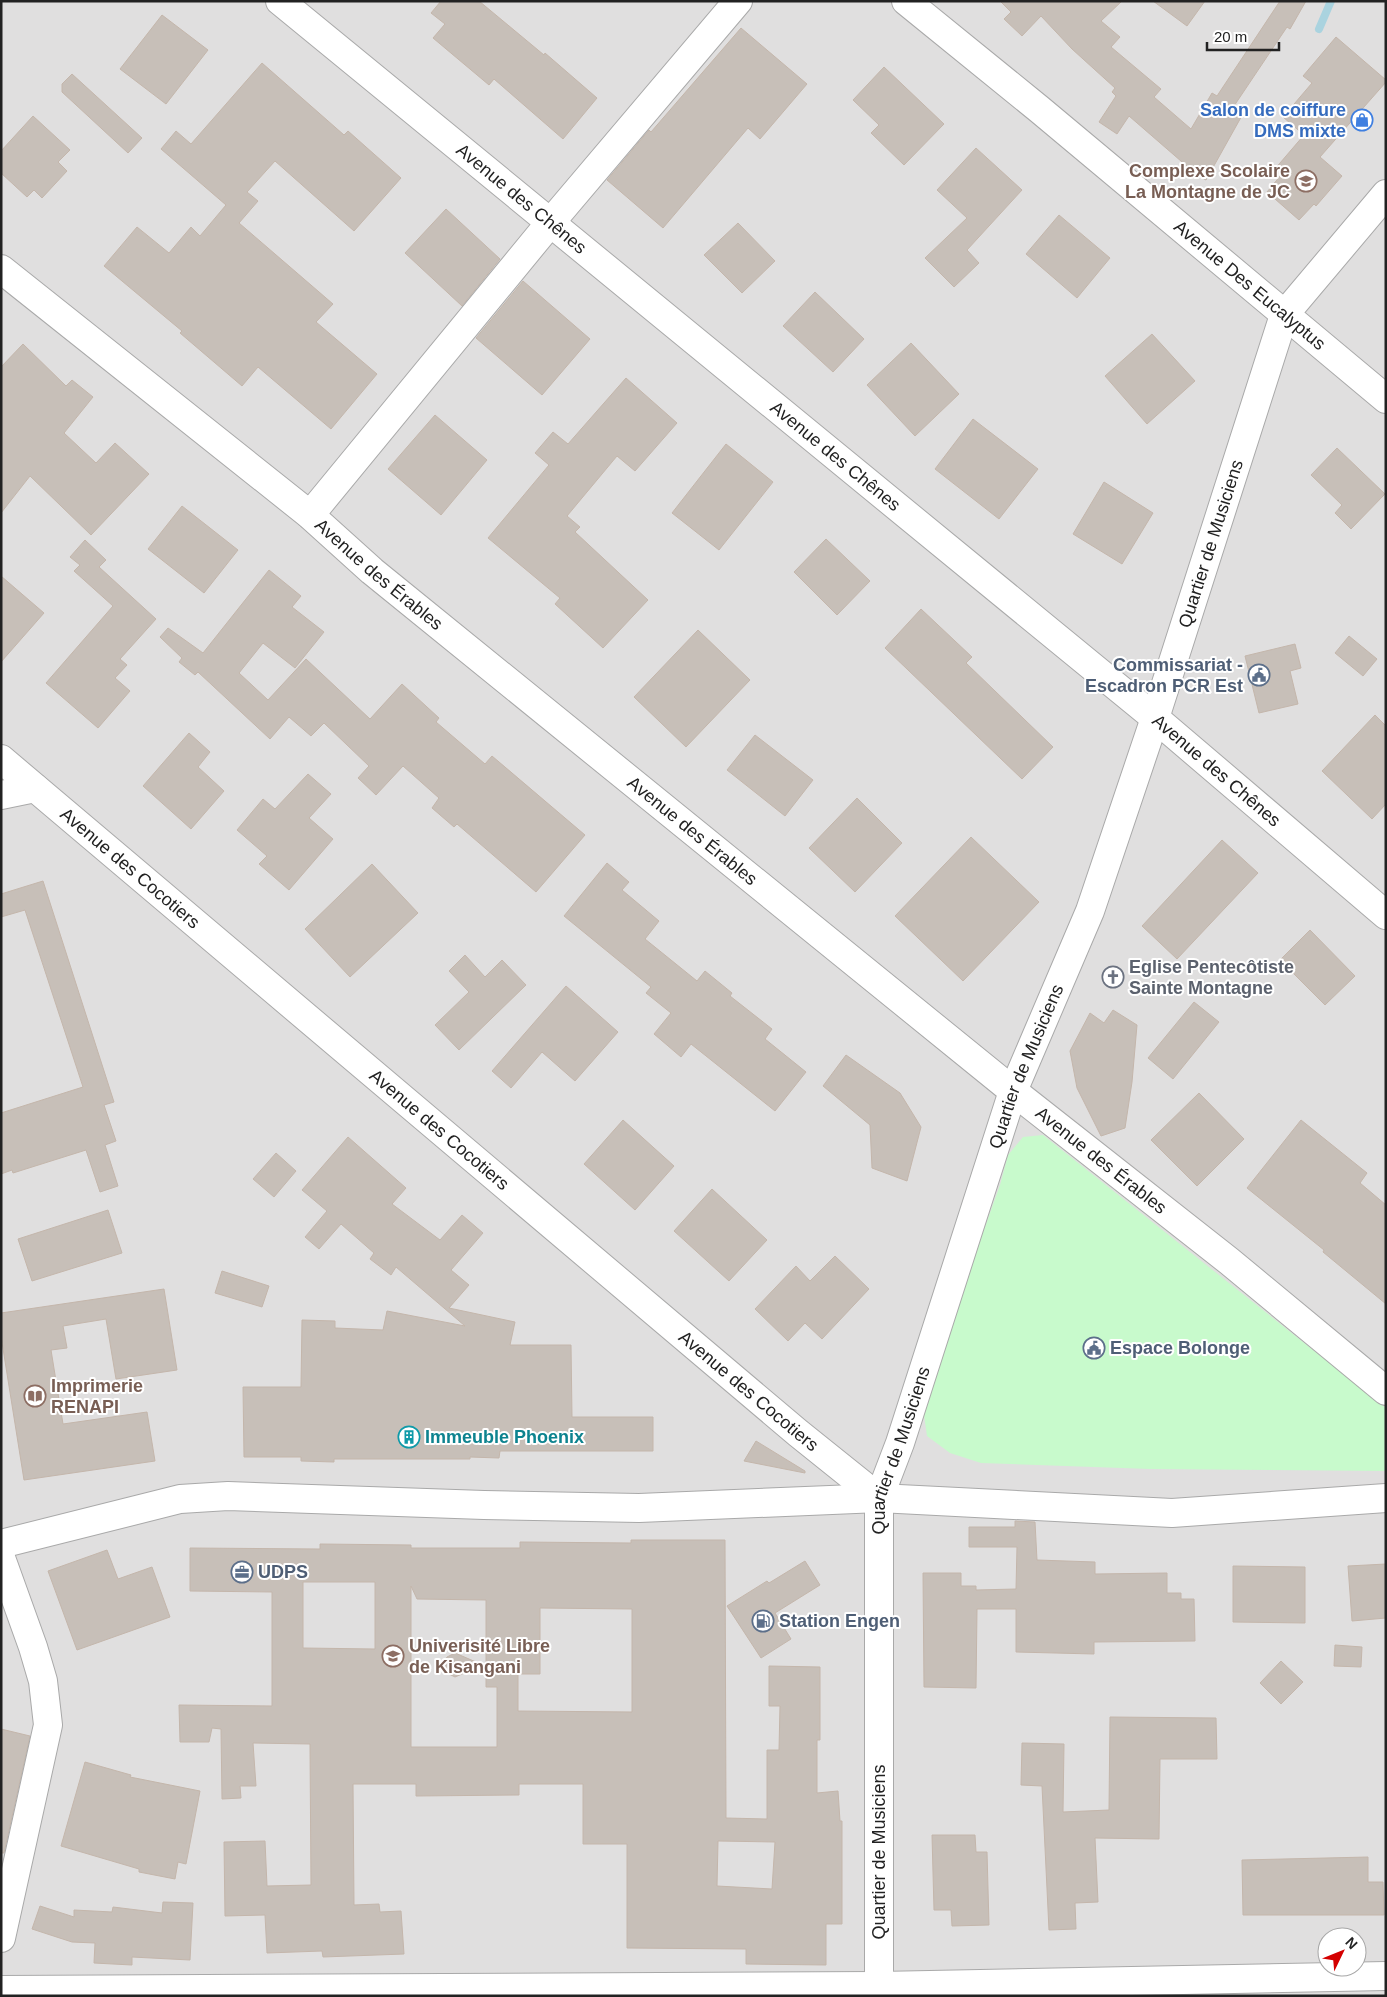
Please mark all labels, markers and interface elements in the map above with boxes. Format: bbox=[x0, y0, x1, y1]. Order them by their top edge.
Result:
scale bar bbox=[1207, 20, 1280, 52]
text: 20 m bbox=[1214, 28, 1247, 45]
place label: Salon de coiffure DMS mixte bbox=[1200, 100, 1346, 141]
shop icon: Salon de coiffure DMS mixte bbox=[1350, 108, 1374, 132]
street label: Avenue des Chênes bbox=[452, 140, 590, 258]
place label: Complexe Scolaire La Montagne de JC bbox=[1125, 161, 1290, 202]
school or university icon: Complexe Scolaire La Montagne de JC bbox=[1294, 169, 1318, 193]
street label: Avenue Des Eucalyptus bbox=[1170, 216, 1329, 354]
street label: Avenue des Chênes bbox=[766, 397, 904, 515]
street label: Quartier de Musiciens bbox=[1175, 457, 1247, 630]
street label: Avenue des Érables bbox=[311, 515, 447, 634]
place label: Commissariat - Escadron PCR Est bbox=[1085, 655, 1243, 696]
public building icon: Commissariat - Escadron PCR Est bbox=[1247, 663, 1271, 687]
street label: Avenue des Chênes bbox=[1148, 710, 1285, 831]
street label: Avenue des Érables bbox=[624, 772, 761, 889]
street label: Avenue des Cocotiers bbox=[56, 804, 204, 933]
place label: Eglise Pentecôtiste Sainte Montagne bbox=[1129, 957, 1294, 998]
church icon: Eglise Pentecôtiste Sainte Montagne bbox=[1101, 965, 1125, 989]
street label: Quartier de Musiciens bbox=[985, 981, 1067, 1151]
street label: Avenue des Cocotiers bbox=[366, 1065, 513, 1194]
street label: Avenue des Érables bbox=[1032, 1103, 1170, 1218]
street label: Avenue des Cocotiers bbox=[675, 1327, 822, 1455]
public building icon: Espace Bolonge bbox=[1082, 1336, 1106, 1360]
place label: Espace Bolonge bbox=[1110, 1338, 1250, 1358]
street label: Quartier de Musiciens bbox=[869, 1364, 934, 1535]
place label: Imprimerie RENAPI bbox=[51, 1376, 143, 1417]
library icon: Imprimerie RENAPI bbox=[23, 1384, 47, 1408]
building icon: Immeuble Phoenix bbox=[397, 1425, 421, 1449]
place label: Immeuble Phoenix bbox=[425, 1427, 584, 1447]
office icon: UDPS bbox=[230, 1560, 254, 1584]
place label: UDPS bbox=[258, 1562, 308, 1582]
fuel station icon: Station Engen bbox=[751, 1609, 775, 1633]
place label: Station Engen bbox=[779, 1611, 900, 1631]
place label: Univerisité Libre de Kisangani bbox=[409, 1636, 550, 1677]
school or university icon: Univerisité Libre de Kisangani bbox=[381, 1644, 405, 1668]
street label: Quartier de Musiciens bbox=[869, 1764, 889, 1940]
north arrow bbox=[1317, 1927, 1367, 1977]
text: N bbox=[1342, 1934, 1361, 1952]

